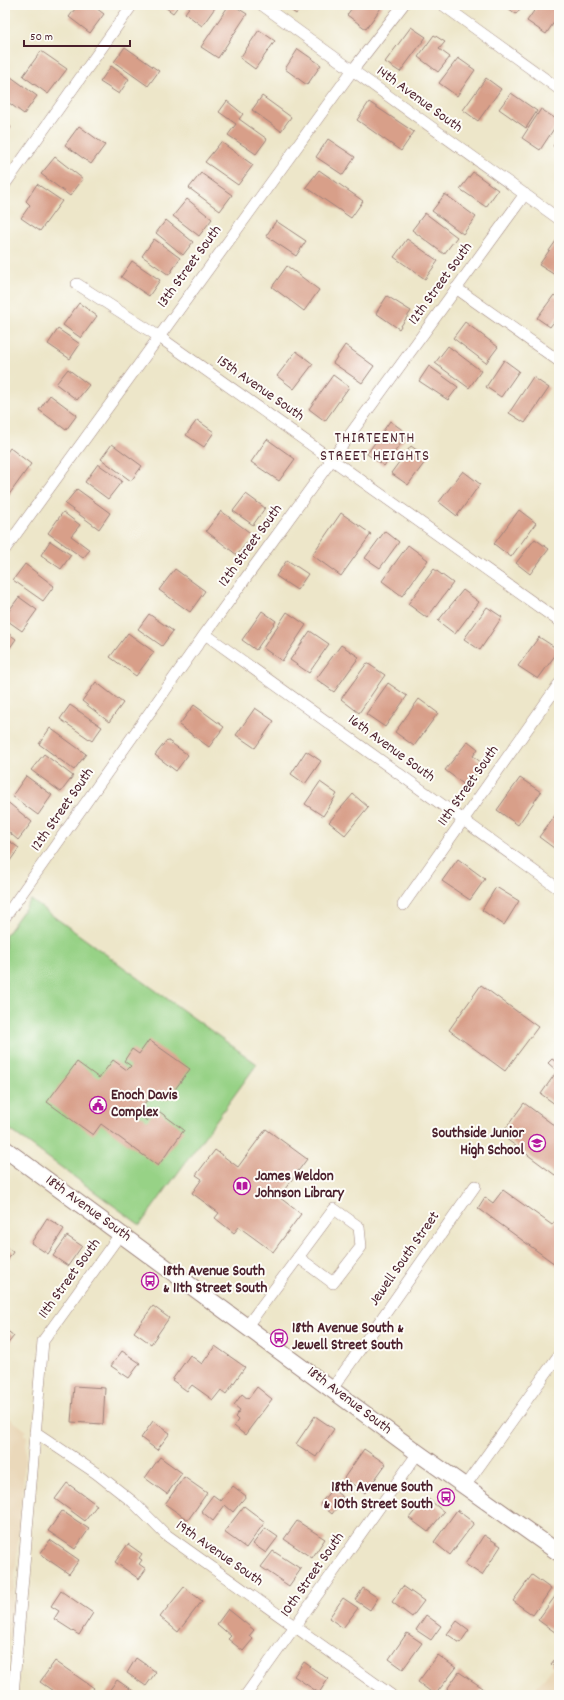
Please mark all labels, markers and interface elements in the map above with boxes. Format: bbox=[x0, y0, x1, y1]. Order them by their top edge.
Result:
scale bar bbox=[24, 22, 130, 48]
text: 50 m bbox=[30, 29, 53, 46]
street label: 14th Avenue South bbox=[371, 61, 467, 139]
street label: 13th Street South bbox=[152, 221, 228, 313]
street label: 12th Street South bbox=[403, 238, 479, 330]
street label: 15th Avenue South bbox=[212, 351, 308, 428]
district label: THIRTEENTH STREET HEIGHTS bbox=[320, 427, 430, 468]
street label: 12th Street South bbox=[213, 500, 289, 592]
street label: 16th Avenue South bbox=[343, 710, 439, 788]
street label: 11th Street South bbox=[433, 741, 505, 831]
street label: 12th Street South bbox=[26, 764, 100, 856]
place label: Enoch Davis Complex bbox=[111, 1085, 178, 1124]
public building icon: Enoch Davis Complex bbox=[88, 1095, 108, 1115]
place label: Southside Junior High School bbox=[432, 1123, 524, 1162]
school or university icon: Southside Junior High School bbox=[527, 1133, 547, 1153]
place label: James Weldon Johnson Library bbox=[255, 1166, 345, 1205]
street label: 18th Avenue South bbox=[40, 1170, 136, 1248]
library icon: James Weldon Johnson Library bbox=[232, 1176, 252, 1196]
street label: Jewell South Street bbox=[364, 1207, 446, 1311]
street label: 11th Street South bbox=[33, 1234, 107, 1324]
place label: 18th Avenue South & 11th Street South bbox=[163, 1261, 268, 1300]
bus stop icon: 18th Avenue South & 11th Street South bbox=[140, 1271, 160, 1291]
place label: 18th Avenue South & Jewell Street South bbox=[292, 1318, 404, 1357]
bus stop icon: 18th Avenue South & Jewell Street South bbox=[269, 1328, 289, 1348]
street label: 18th Avenue South bbox=[302, 1362, 396, 1440]
place label: 18th Avenue South & 10th Street South bbox=[324, 1477, 433, 1516]
bus stop icon: 18th Avenue South & 10th Street South bbox=[436, 1487, 456, 1507]
street label: 19th Avenue South bbox=[171, 1516, 267, 1593]
street label: 10th Street South bbox=[275, 1528, 351, 1622]

